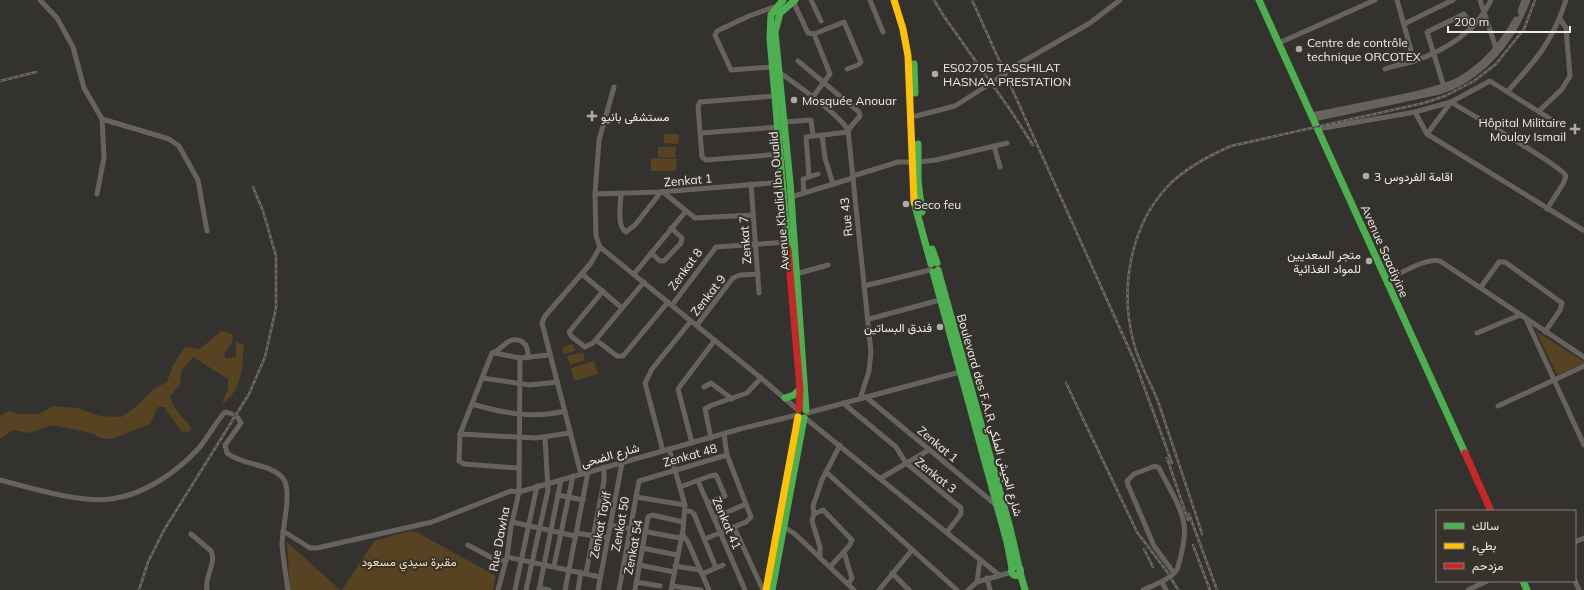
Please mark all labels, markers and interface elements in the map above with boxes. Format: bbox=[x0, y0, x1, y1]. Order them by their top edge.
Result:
scale bar bbox=[1448, 8, 1570, 34]
text: 200 m bbox=[1454, 14, 1489, 29]
place label: Centre de contrôle technique ORCOTEX bbox=[1307, 35, 1421, 64]
marker: Centre de contrôle technique ORCOTEX bbox=[1294, 44, 1304, 54]
place label: ES02705 TASSHILAT HASNAA PRESTATION bbox=[943, 60, 1071, 89]
marker: ES02705 TASSHILAT HASNAA PRESTATION bbox=[930, 69, 940, 79]
place label: Mosquée Anouar bbox=[802, 93, 897, 108]
marker: Mosquée Anouar bbox=[789, 95, 799, 105]
place label: مستشفى بانيو bbox=[601, 109, 669, 125]
marker: مستشفى بانيو bbox=[586, 110, 598, 122]
place label: Hôpital Militaire Moulay Ismail bbox=[1479, 115, 1566, 144]
marker: Hôpital Militaire Moulay Ismail bbox=[1569, 123, 1581, 135]
street label: Avenue Khalid Ibn Oualid bbox=[765, 131, 793, 271]
place label: اقامة الفردوس 3 bbox=[1374, 169, 1453, 185]
street label: Zenkat 1 bbox=[663, 170, 713, 190]
marker: اقامة الفردوس 3 bbox=[1361, 171, 1371, 181]
street label: Rue 43 bbox=[836, 197, 856, 237]
place label: Seco feu bbox=[914, 197, 961, 212]
marker: Seco feu bbox=[901, 199, 911, 209]
street label: Avenue Saadiyine bbox=[1358, 202, 1412, 300]
street label: Zenkat 7 bbox=[736, 215, 754, 265]
street label: Zenkat 8 bbox=[665, 245, 705, 293]
place label: متجر السعديين للمواد الغذائية bbox=[1287, 247, 1361, 277]
marker: متجر السعديين للمواد الغذائية bbox=[1364, 256, 1374, 266]
street label: Zenkat 9 bbox=[687, 271, 729, 319]
street label: Boulevard des F.A.R شارع الجيش الملكي bbox=[951, 312, 1026, 519]
place label: فندق البساتين bbox=[864, 320, 932, 336]
marker: فندق البساتين bbox=[935, 322, 945, 332]
street label: Zenkat 1 bbox=[915, 423, 961, 465]
street label: شارع الضحى bbox=[579, 440, 641, 472]
street label: Zenkat 48 bbox=[661, 440, 719, 470]
street label: Zenkat 3 bbox=[912, 454, 960, 496]
street label: Zenkat Tayif bbox=[586, 489, 614, 560]
street label: Zenkat 41 bbox=[709, 494, 745, 552]
street label: Zenkat 50 bbox=[608, 495, 632, 553]
street label: Rue Dawha bbox=[485, 505, 513, 573]
legend bbox=[1436, 510, 1576, 582]
street label: Zenkat 54 bbox=[620, 518, 646, 576]
text: سالك bbox=[1472, 518, 1499, 533]
text: بطيء bbox=[1472, 538, 1496, 556]
park label: مقبرة سيدي مسعود bbox=[361, 554, 457, 572]
text: مزدحم bbox=[1472, 558, 1503, 574]

